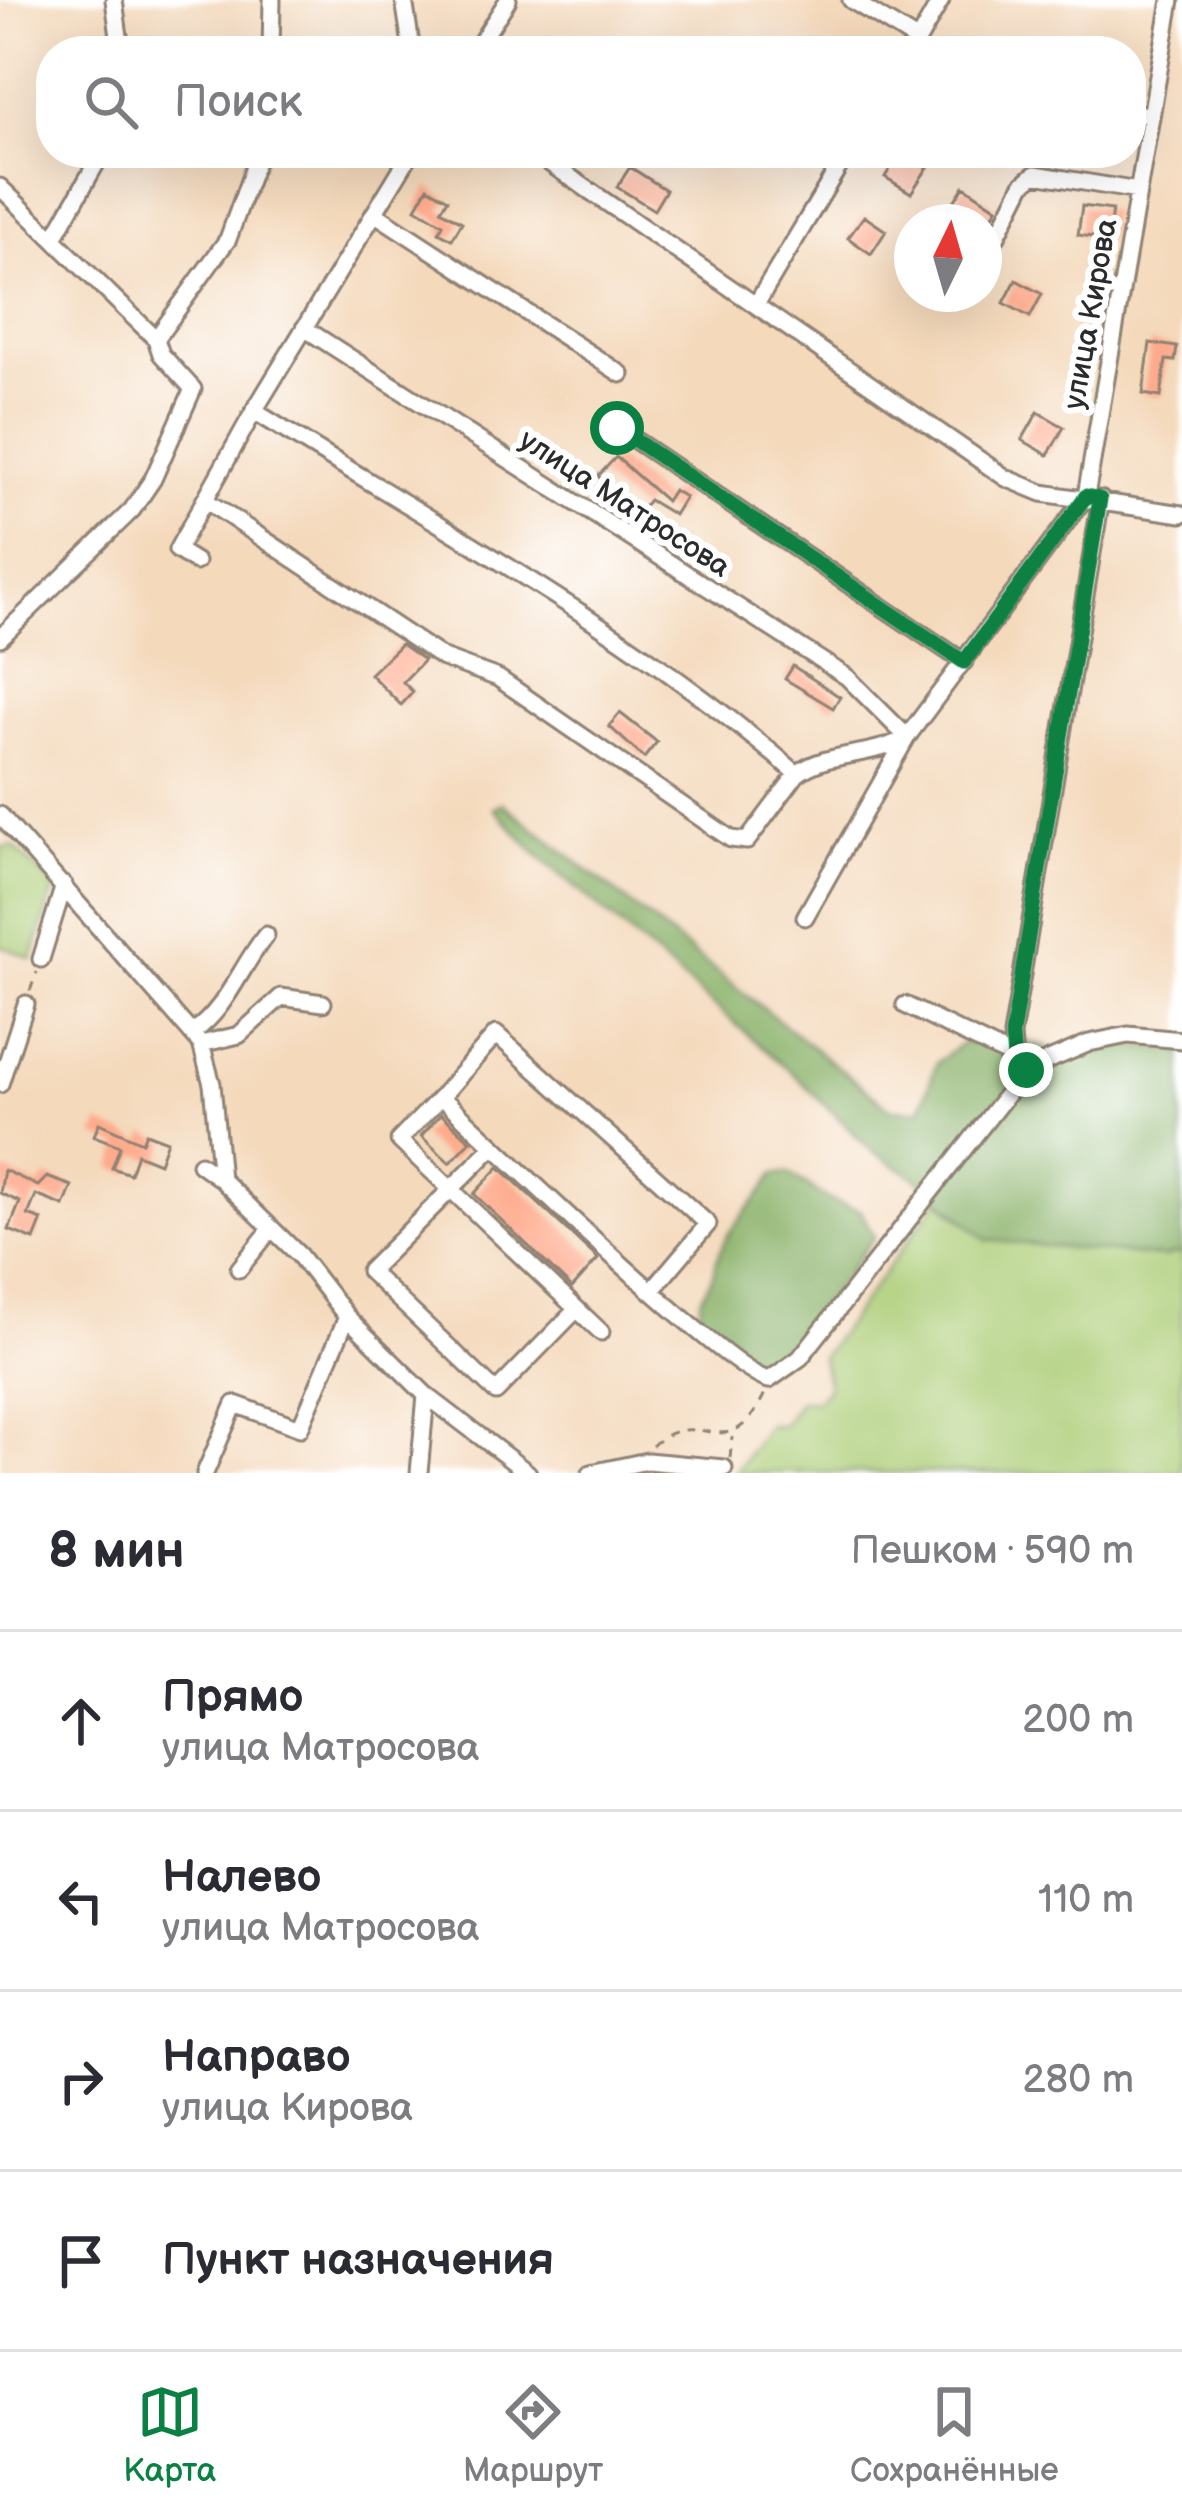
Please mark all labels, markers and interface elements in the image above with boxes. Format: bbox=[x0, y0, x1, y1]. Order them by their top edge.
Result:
search box bbox=[36, 36, 1146, 168]
icon: search bbox=[78, 69, 144, 135]
text: Поиск bbox=[174, 75, 302, 130]
north arrow bbox=[894, 204, 1002, 312]
street label: улица Кирова bbox=[1056, 216, 1126, 412]
route start bbox=[590, 401, 644, 455]
street label: улица Матросова bbox=[512, 422, 737, 586]
route end bbox=[999, 1043, 1053, 1097]
text: 8 мин bbox=[48, 1521, 185, 1582]
text: Пешком · 590 m bbox=[851, 1528, 1134, 1575]
text: Прямо bbox=[162, 1670, 303, 1725]
icon: ahead bbox=[48, 1688, 114, 1754]
text: 200 m bbox=[1022, 1697, 1134, 1744]
text: улица Матросова bbox=[162, 1725, 480, 1772]
text: Налево bbox=[162, 1850, 321, 1905]
icon: left bbox=[48, 1868, 114, 1934]
text: 110 m bbox=[1038, 1877, 1134, 1924]
text: улица Матросова bbox=[162, 1905, 480, 1952]
text: Направо bbox=[162, 2030, 351, 2085]
icon: right bbox=[48, 2048, 114, 2114]
text: 280 m bbox=[1023, 2057, 1134, 2104]
text: улица Кирова bbox=[162, 2085, 413, 2132]
icon: arrive bbox=[48, 2228, 114, 2294]
text: Пункт назначения bbox=[162, 2233, 554, 2288]
tab: Карта bbox=[123, 2379, 216, 2491]
tab: Маршрут bbox=[463, 2379, 603, 2491]
tab: Сохранённые bbox=[850, 2379, 1059, 2491]

